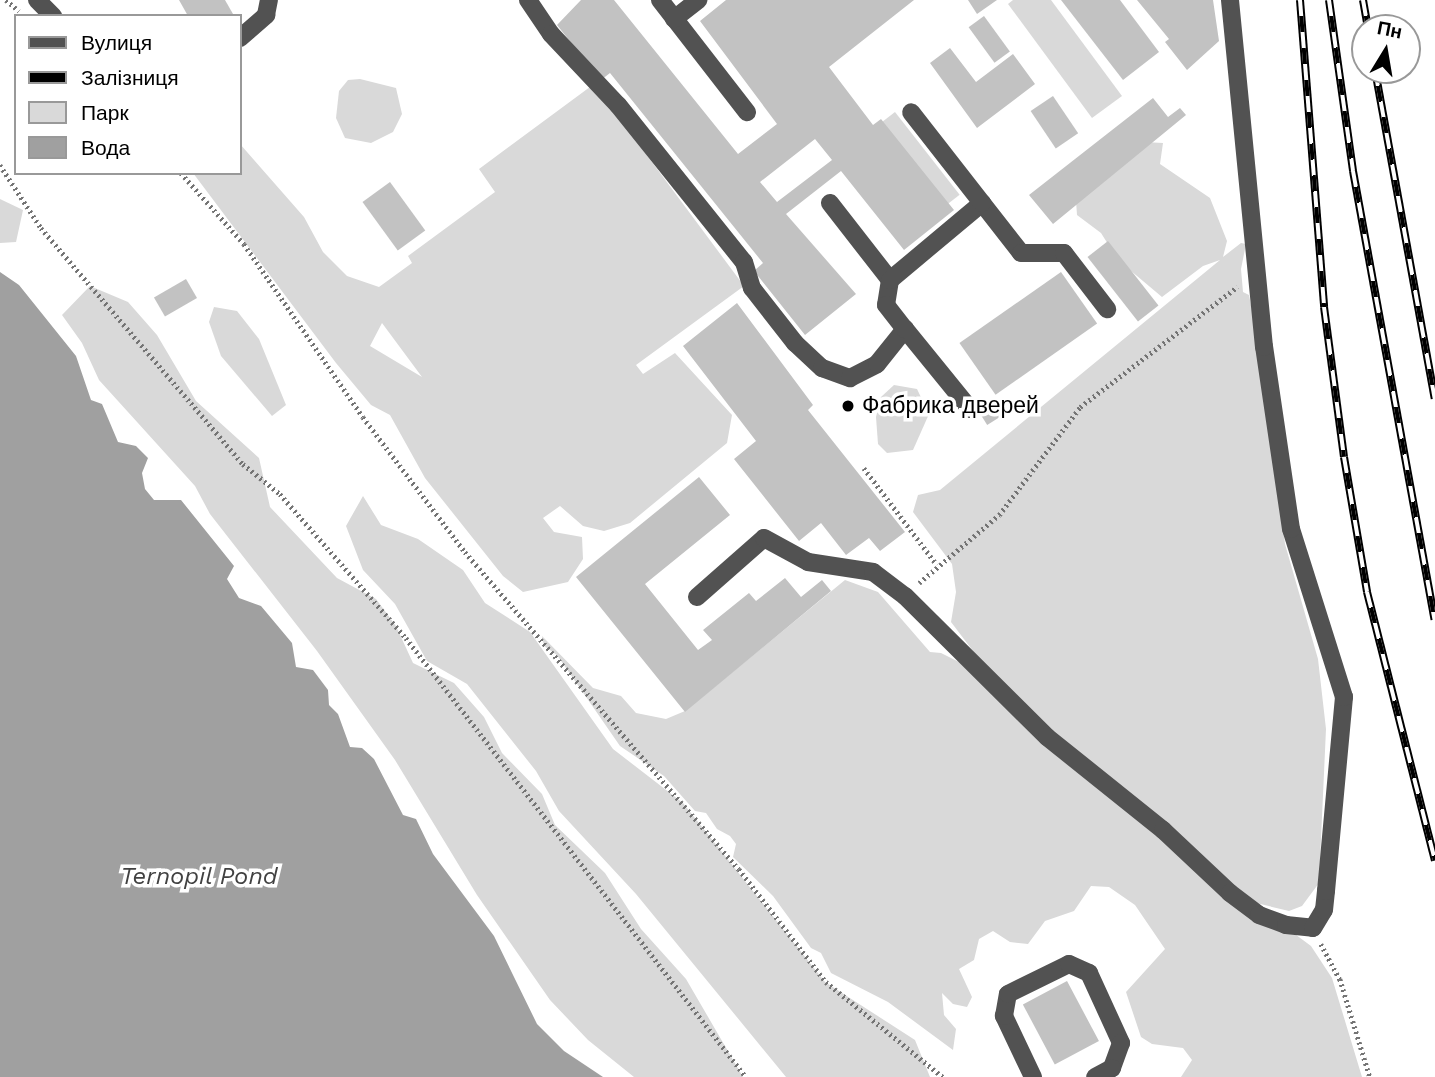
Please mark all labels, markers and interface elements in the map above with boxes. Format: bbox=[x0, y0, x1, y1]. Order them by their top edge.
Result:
legend bbox=[14, 14, 242, 175]
north arrow bbox=[1351, 14, 1421, 84]
text: Пн bbox=[1375, 16, 1404, 44]
text: Вулиця bbox=[81, 30, 152, 55]
text: Залізниця bbox=[81, 65, 179, 90]
text: Парк bbox=[81, 100, 129, 125]
text: Вода bbox=[81, 135, 130, 160]
place label: Фабрика дверей bbox=[862, 392, 1039, 420]
marker: Фабрика дверей bbox=[840, 398, 856, 414]
water label: Ternopil Pond bbox=[120, 863, 278, 891]

